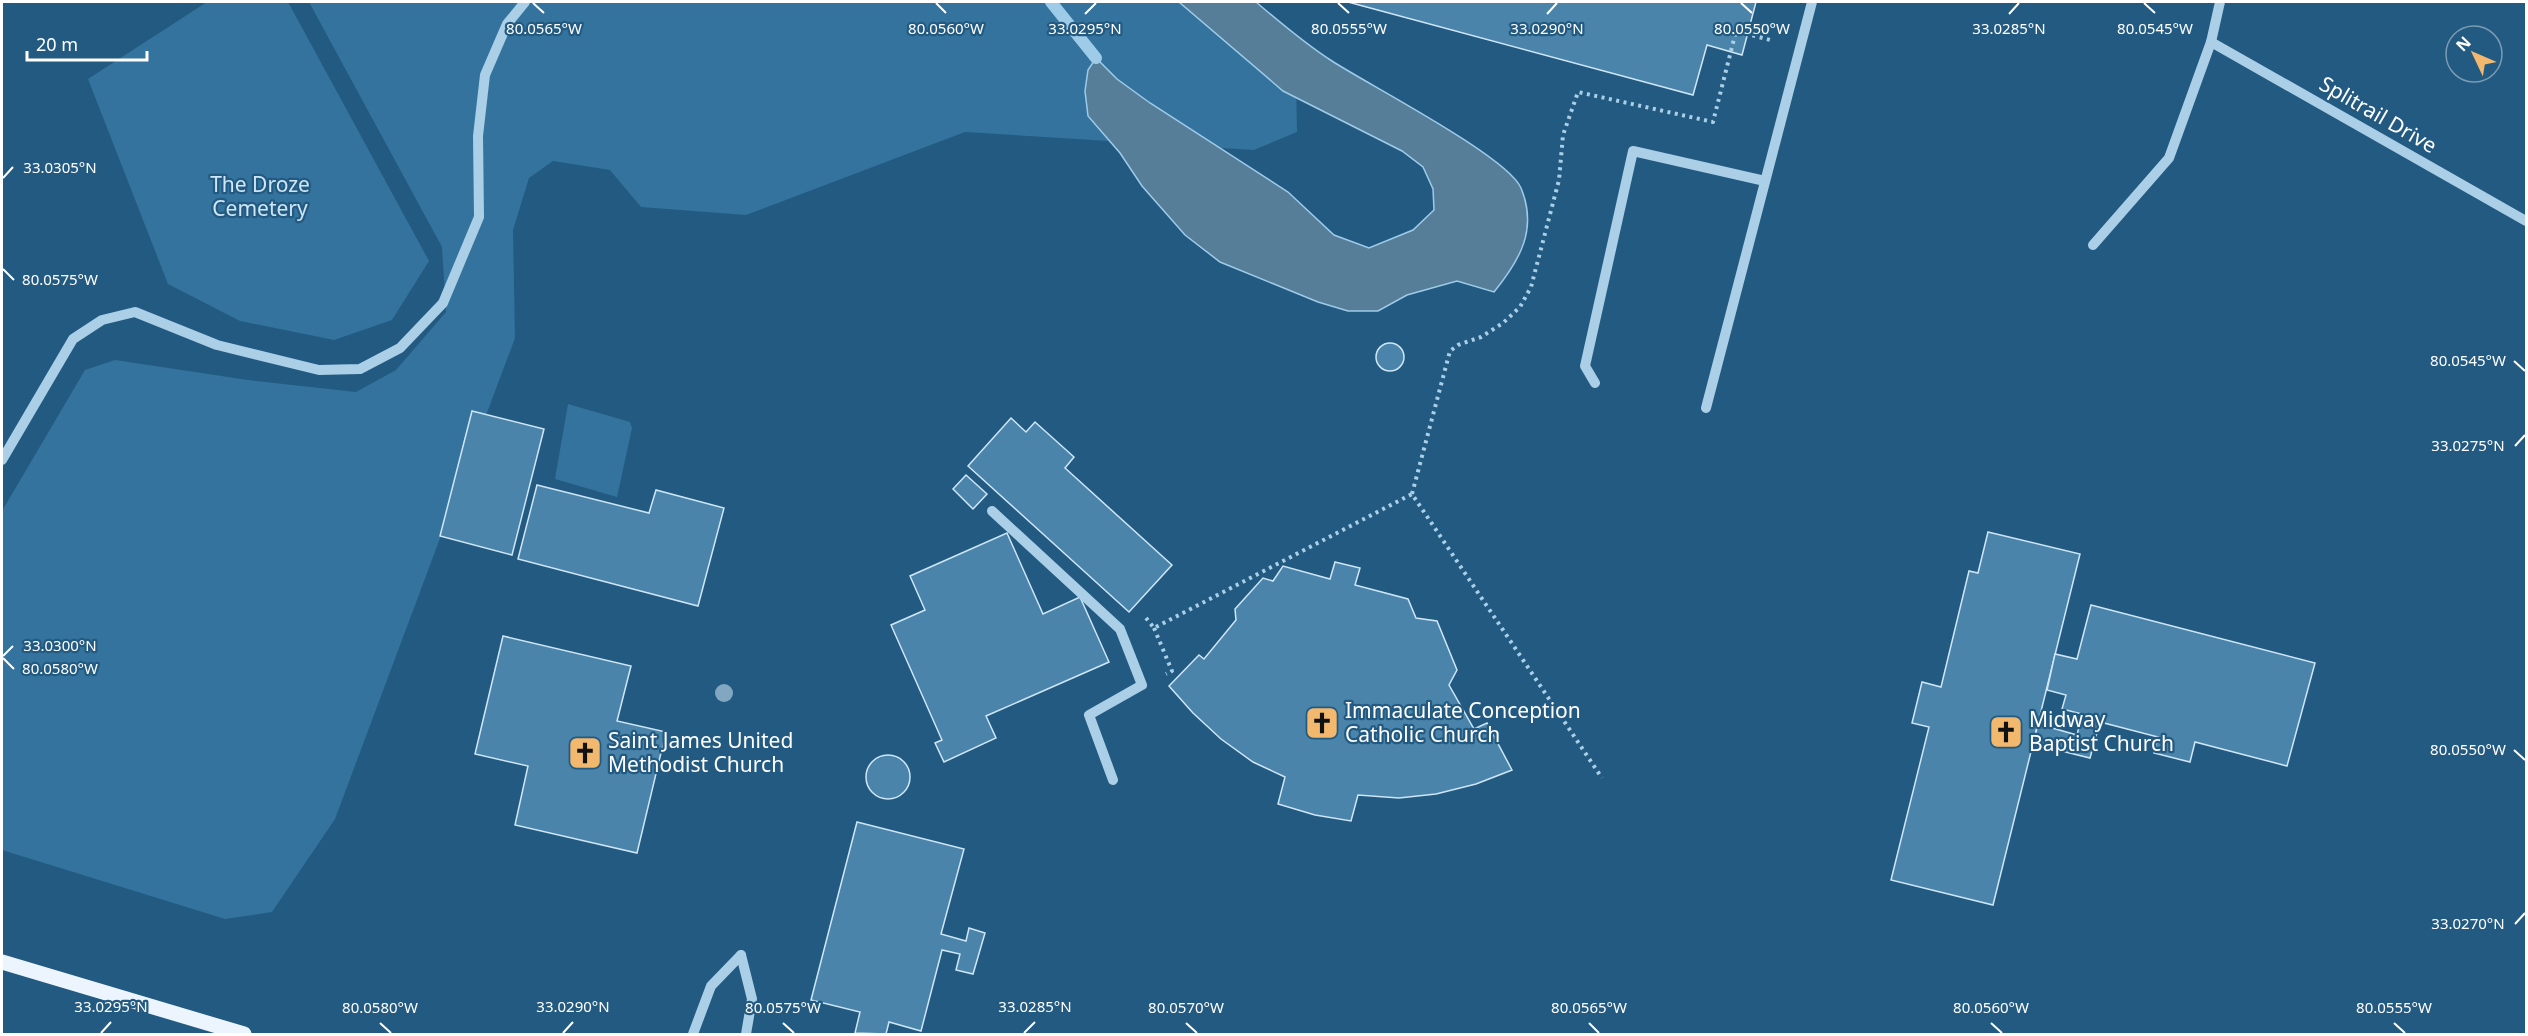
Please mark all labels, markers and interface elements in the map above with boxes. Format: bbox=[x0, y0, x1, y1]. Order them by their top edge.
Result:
text: 80.0565°W bbox=[506, 18, 582, 38]
text: 80.0560°W bbox=[908, 18, 984, 38]
text: 33.0295°N bbox=[1048, 18, 1122, 38]
text: 80.0555°W bbox=[1311, 18, 1387, 38]
text: 33.0290°N bbox=[1510, 18, 1584, 38]
text: 80.0550°W bbox=[1714, 18, 1790, 38]
text: 33.0285°N bbox=[1972, 18, 2046, 38]
text: 80.0545°W bbox=[2117, 18, 2193, 38]
scale bar bbox=[27, 24, 147, 62]
north arrow bbox=[2444, 24, 2504, 84]
text: N bbox=[2451, 31, 2476, 56]
text: 20 m bbox=[36, 32, 78, 56]
street label: Splitrail Drive bbox=[2315, 69, 2442, 159]
text: 33.0305°N bbox=[23, 157, 97, 177]
park label: The Droze Cemetery bbox=[210, 170, 310, 222]
text: 80.0575°W bbox=[22, 269, 98, 289]
text: 80.0545°W bbox=[2430, 350, 2506, 370]
text: 33.0275°N bbox=[2431, 435, 2505, 455]
text: 33.0300°N bbox=[23, 635, 97, 655]
text: 80.0580°W bbox=[22, 658, 98, 678]
place label: Immaculate Conception Catholic Church bbox=[1345, 696, 1581, 748]
church icon: Immaculate Conception Catholic Church bbox=[1304, 705, 1340, 741]
place label: Midway Baptist Church bbox=[2029, 705, 2174, 757]
church icon: Midway Baptist Church bbox=[1988, 714, 2024, 750]
place label: Saint James United Methodist Church bbox=[608, 726, 793, 778]
church icon: Saint James United Methodist Church bbox=[567, 735, 603, 771]
text: 80.0550°W bbox=[2430, 739, 2506, 759]
text: 33.0270°N bbox=[2431, 913, 2505, 933]
text: 33.0295°N bbox=[74, 996, 148, 1016]
text: 33.0290°N bbox=[536, 996, 610, 1016]
text: 33.0285°N bbox=[998, 996, 1072, 1016]
text: 80.0580°W bbox=[342, 997, 418, 1017]
text: 80.0575°W bbox=[745, 997, 821, 1017]
text: 80.0570°W bbox=[1148, 997, 1224, 1017]
text: 80.0565°W bbox=[1551, 997, 1627, 1017]
text: 80.0560°W bbox=[1953, 997, 2029, 1017]
text: 80.0555°W bbox=[2356, 997, 2432, 1017]

